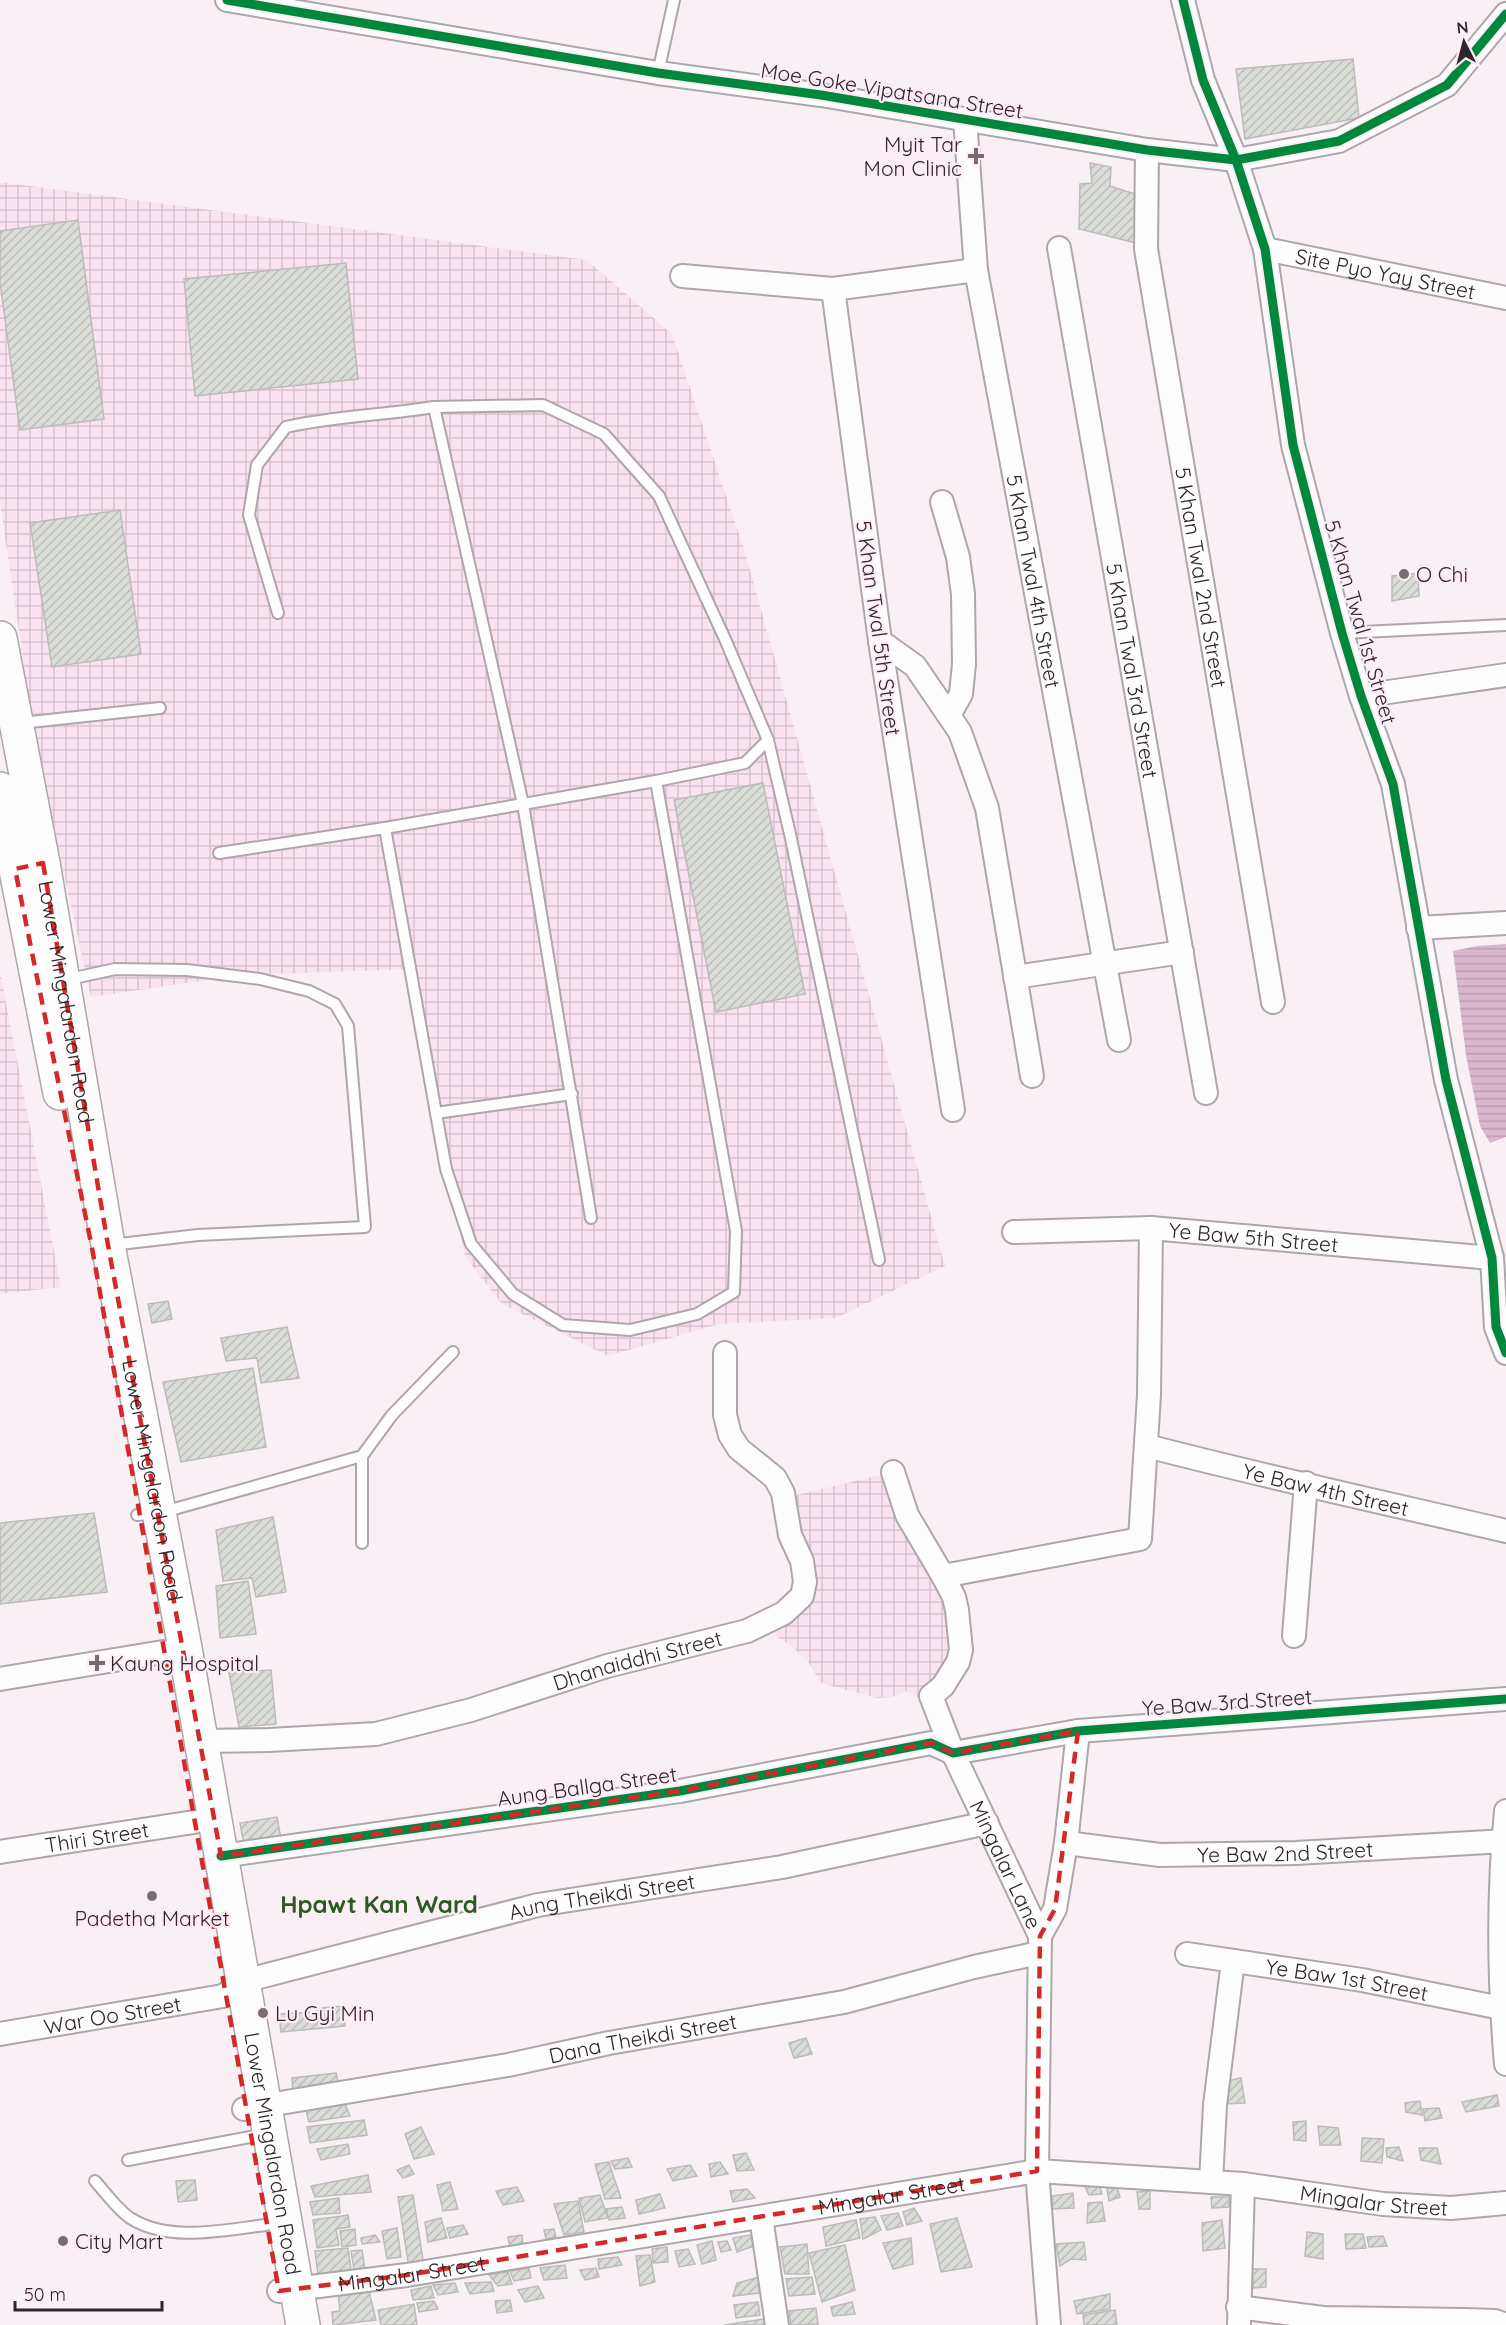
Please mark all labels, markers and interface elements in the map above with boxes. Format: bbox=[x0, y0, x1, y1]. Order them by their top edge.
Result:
north arrow bbox=[1434, 12, 1494, 72]
text: N bbox=[1456, 17, 1469, 38]
street label: Moe Goke Vipatsana Street bbox=[759, 56, 1025, 124]
place label: Myit Tar Mon Clinic bbox=[864, 131, 962, 181]
marker: Myit Tar Mon Clinic bbox=[967, 147, 985, 165]
street label: Site Pyo Yay Street bbox=[1293, 243, 1478, 304]
street label: 5 Khan Twal 2nd Street bbox=[1170, 465, 1233, 689]
street label: 5 Khan Twal 4th Street bbox=[1001, 472, 1066, 690]
street label: 5 Khan Twal 1st Street bbox=[1319, 517, 1403, 727]
street label: 5 Khan Twal 5th Street bbox=[851, 519, 907, 737]
street label: 5 Khan Twal 3rd Street bbox=[1101, 561, 1164, 780]
place label: O Chi bbox=[1416, 561, 1468, 587]
marker: O Chi bbox=[1397, 567, 1411, 581]
street label: Lower Mingalardon Road bbox=[33, 879, 100, 1125]
street label: Ye Baw 5th Street bbox=[1168, 1217, 1339, 1257]
street label: Lower Mingalardon Road bbox=[117, 1357, 189, 1603]
street label: Ye Baw 4th Street bbox=[1240, 1457, 1411, 1521]
street label: Dhanaiddhi Street bbox=[550, 1625, 725, 1696]
place label: Kaung Hospital bbox=[110, 1650, 259, 1676]
marker: Kaung Hospital bbox=[88, 1654, 106, 1672]
street label: Ye Baw 3rd Street bbox=[1141, 1683, 1313, 1721]
street label: Aung Ballga Street bbox=[496, 1761, 678, 1811]
street label: Mingalar Lane bbox=[964, 1796, 1048, 1933]
street label: Thiri Street bbox=[43, 1816, 151, 1858]
street label: Ye Baw 2nd Street bbox=[1197, 1836, 1374, 1867]
street label: Aung Theikdi Street bbox=[506, 1868, 697, 1925]
marker: Padetha Market bbox=[145, 1889, 159, 1903]
district label: Hpawt Kan Ward bbox=[280, 1889, 478, 1919]
place label: Padetha Market bbox=[74, 1905, 230, 1931]
street label: Ye Baw 1st Street bbox=[1264, 1953, 1430, 2006]
street label: War Oo Street bbox=[42, 1990, 183, 2039]
place label: Lu Gyi Min bbox=[275, 2000, 375, 2026]
marker: Lu Gyi Min bbox=[256, 2006, 270, 2020]
street label: Dana Theikdi Street bbox=[546, 2008, 739, 2069]
street label: Lower Mingalardon Road bbox=[239, 2030, 307, 2277]
street label: Mingalar Street bbox=[816, 2170, 967, 2220]
street label: Mingalar Street bbox=[1298, 2179, 1449, 2221]
place label: City Mart bbox=[75, 2228, 163, 2254]
marker: City Mart bbox=[56, 2234, 70, 2248]
street label: Mingalar Street bbox=[337, 2249, 487, 2296]
scale bar bbox=[15, 2274, 162, 2312]
text: 50 m bbox=[24, 2283, 66, 2306]

